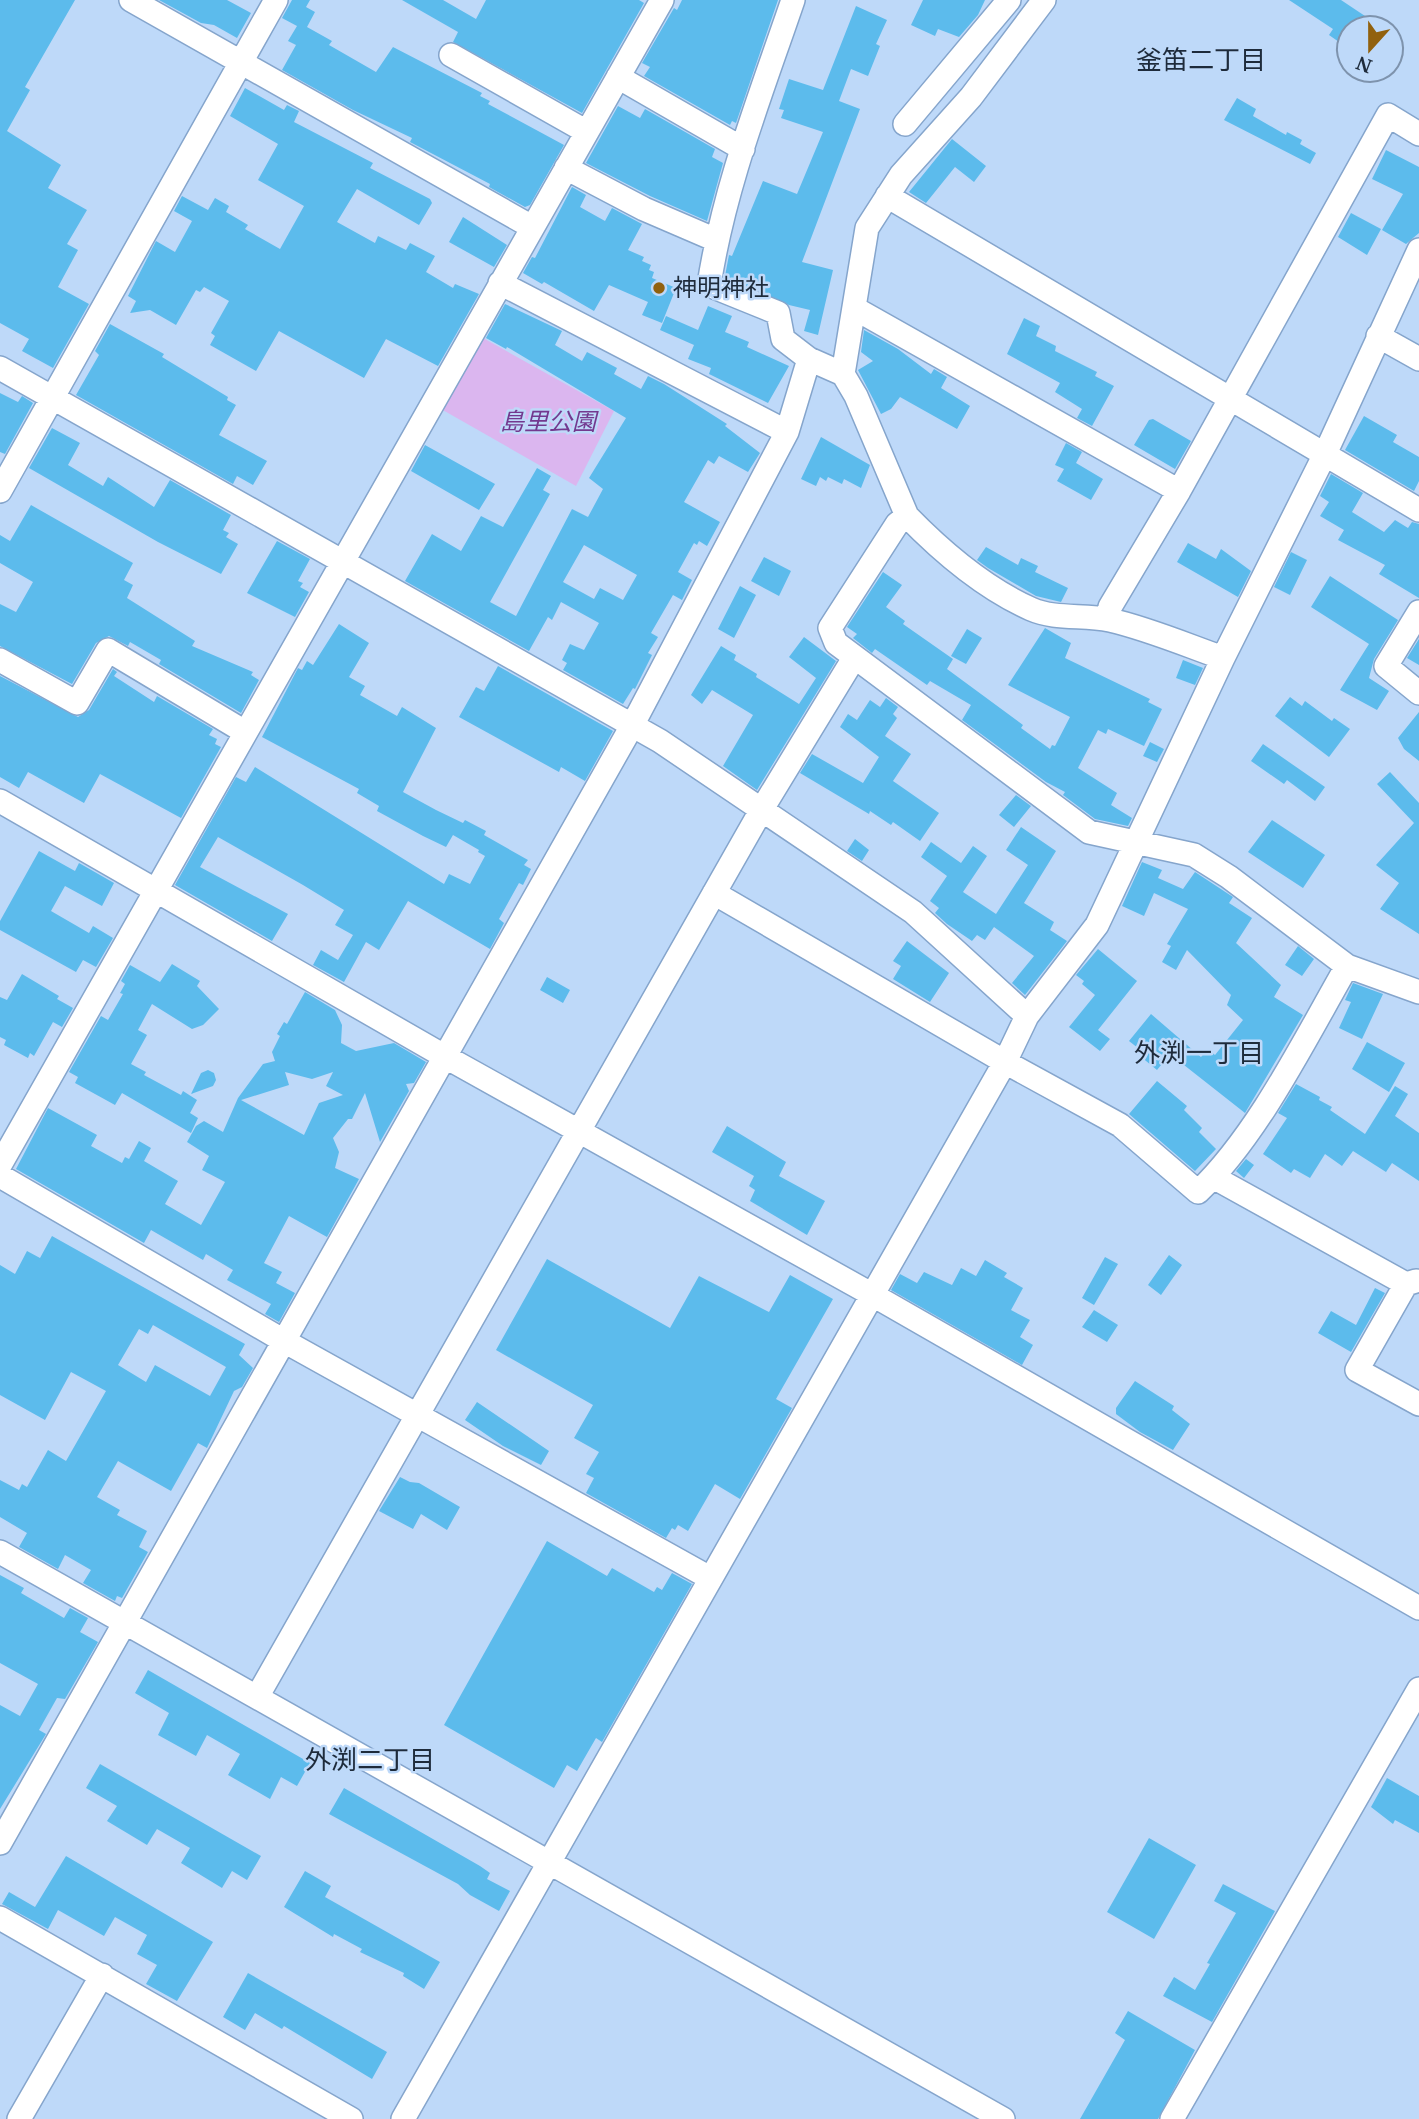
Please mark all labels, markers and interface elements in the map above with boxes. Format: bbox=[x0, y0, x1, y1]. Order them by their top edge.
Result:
north arrow bbox=[1335, 14, 1405, 84]
district label: 釜笛二丁目 bbox=[1136, 41, 1266, 77]
text: N bbox=[1352, 50, 1376, 80]
place label: 神明神社 bbox=[673, 270, 769, 303]
marker: 神明神社 bbox=[651, 280, 667, 296]
park label: 島里公園 bbox=[500, 404, 599, 437]
district label: 外渕一丁目 bbox=[1134, 1034, 1264, 1070]
district label: 外渕二丁目 bbox=[305, 1741, 435, 1777]

